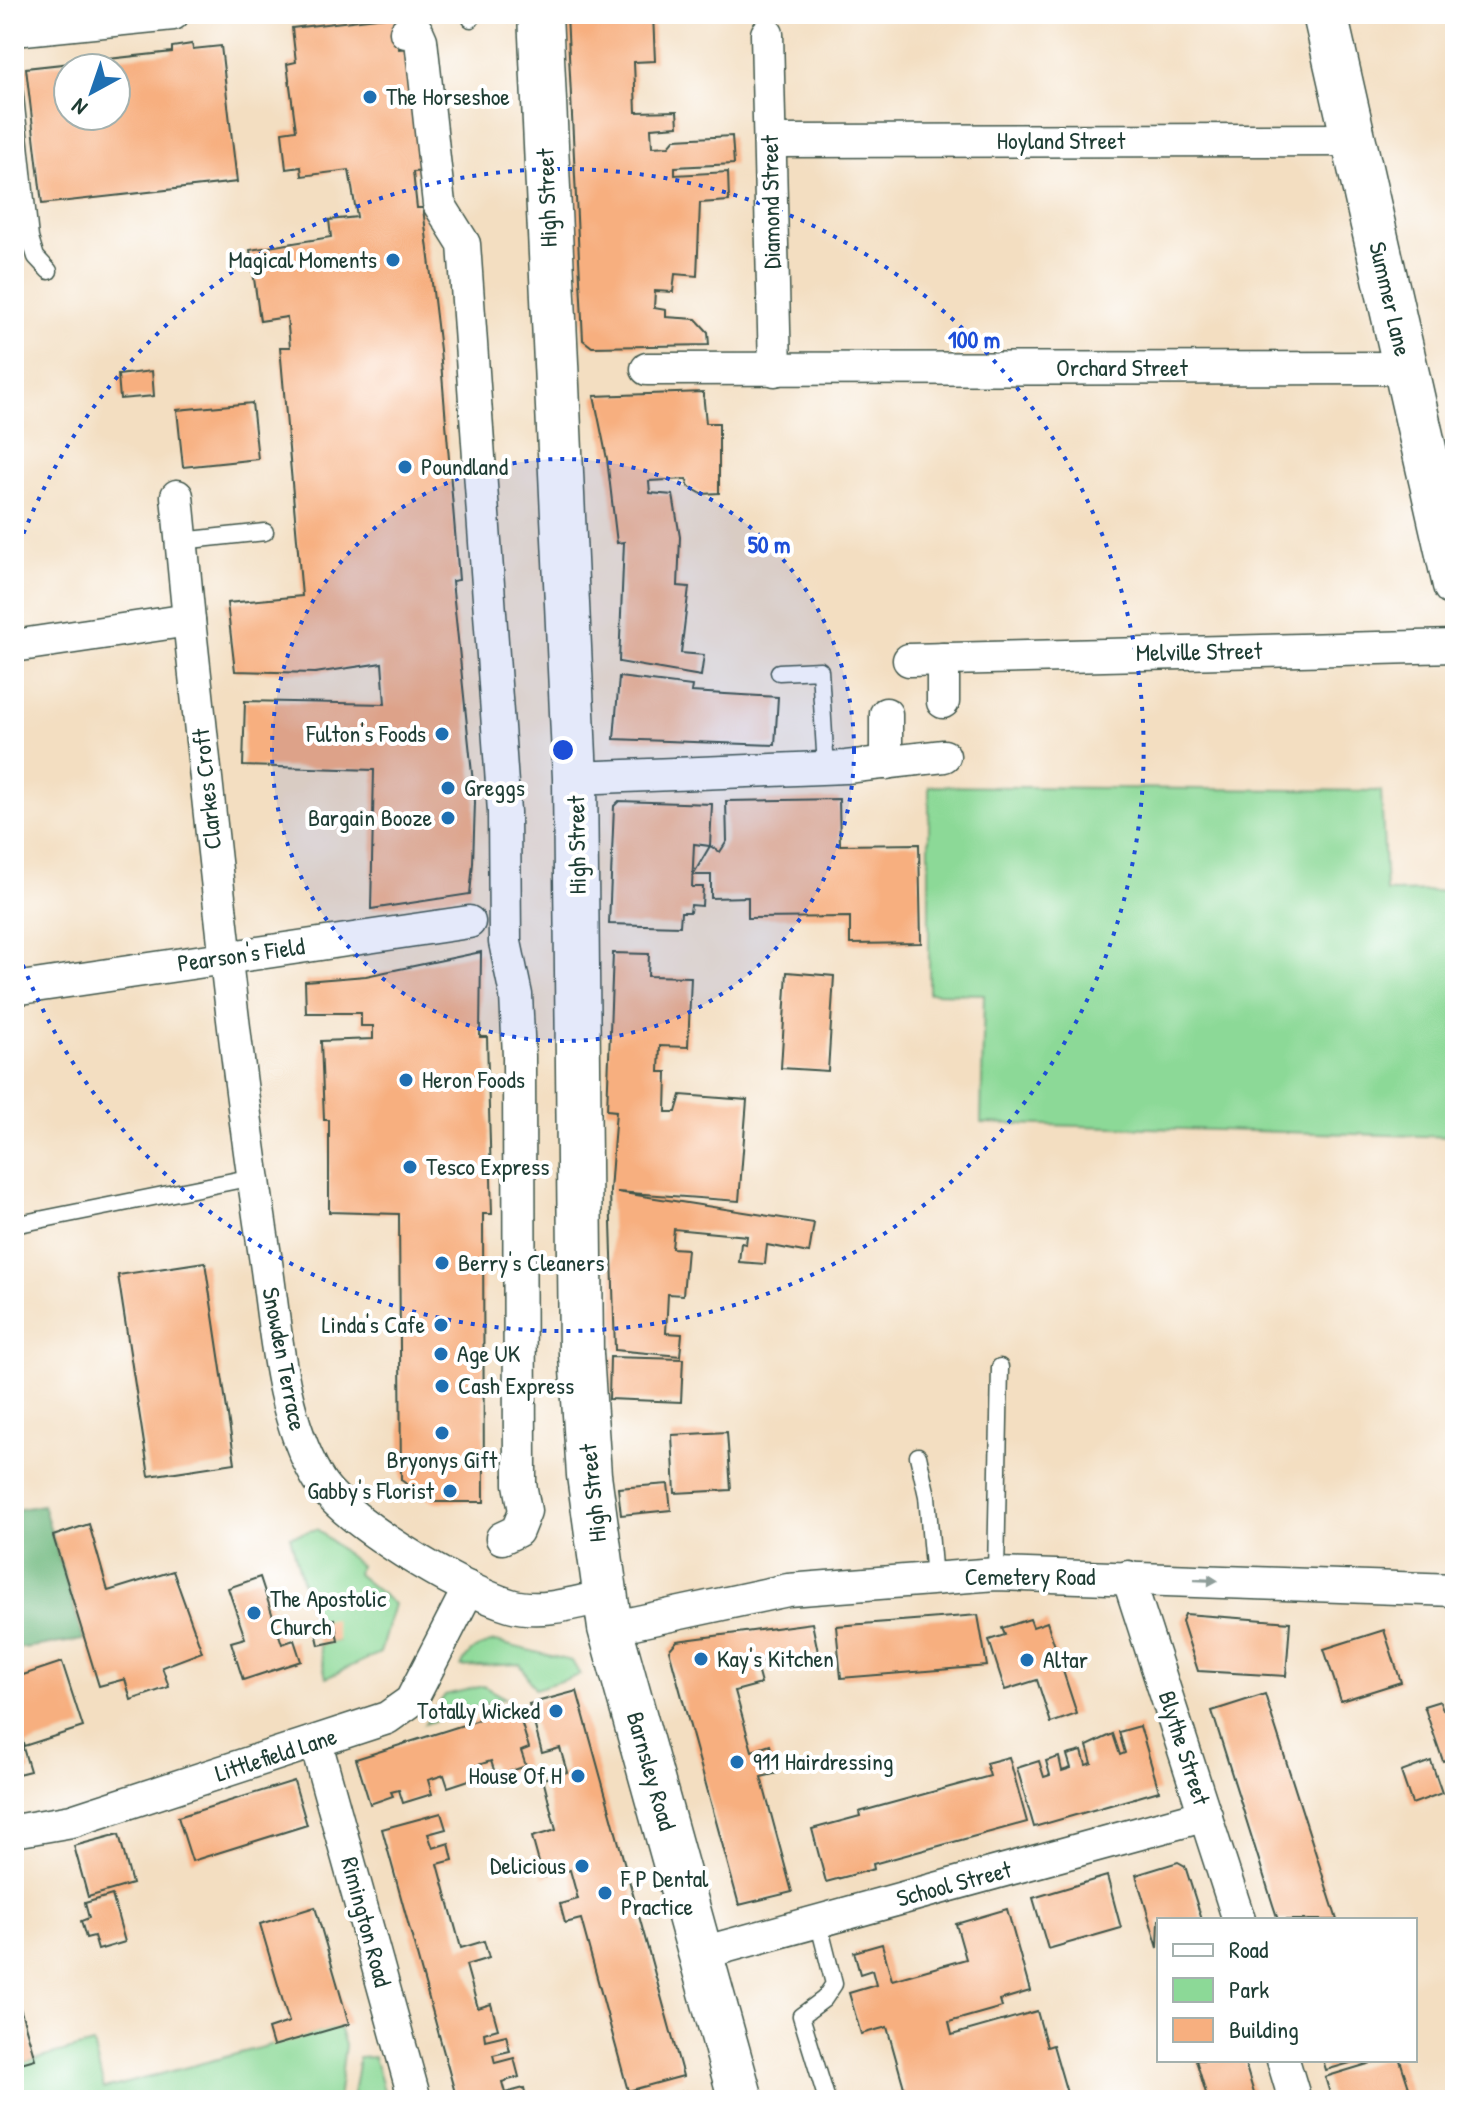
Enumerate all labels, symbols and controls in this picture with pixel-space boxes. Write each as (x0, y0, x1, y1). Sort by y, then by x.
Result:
north arrow (52, 52, 132, 132)
place label: The Horseshoe (386, 80, 510, 112)
marker: The Horseshoe (361, 88, 379, 106)
text: N (65, 92, 93, 123)
street label: Hoyland Street (997, 124, 1126, 156)
street label: Diamond Street (753, 134, 787, 269)
street label: High Street (528, 147, 564, 248)
street label: Summer Lane (1362, 239, 1420, 359)
place label: Magical Moments (228, 243, 377, 275)
marker: Magical Moments (384, 251, 402, 269)
text: 100 m (948, 323, 1000, 355)
street label: Orchard Street (1056, 351, 1188, 383)
place label: Poundland (421, 450, 508, 482)
marker: Poundland (396, 458, 414, 476)
text: 50 m (748, 528, 790, 560)
street label: Melville Street (1135, 634, 1263, 668)
place label: Fulton's Foods (306, 717, 426, 749)
marker: Fulton's Foods (433, 725, 451, 743)
street label: Clarkes Croft (184, 726, 228, 851)
centre of rings (549, 736, 577, 764)
place label: Greggs (464, 771, 525, 803)
marker: Greggs (439, 779, 457, 797)
street label: High Street (559, 795, 593, 895)
place label: Bargain Booze (308, 801, 432, 833)
marker: Bargain Booze (439, 809, 457, 827)
street label: Pearson's Field (175, 929, 306, 979)
place label: Heron Foods (422, 1063, 525, 1095)
marker: Heron Foods (397, 1071, 415, 1089)
place label: Tesco Express (426, 1150, 549, 1182)
marker: Tesco Express (401, 1158, 419, 1176)
place label: Berry's Cleaners (458, 1246, 604, 1278)
marker: Berry's Cleaners (433, 1254, 451, 1272)
street label: Snowden Terrace (255, 1284, 315, 1434)
place label: Linda's Cafe (322, 1308, 425, 1340)
marker: Linda's Cafe (432, 1316, 450, 1334)
place label: Age UK (457, 1337, 521, 1369)
marker: Age UK (432, 1345, 450, 1363)
place label: Cash Express (458, 1369, 574, 1401)
marker: Cash Express (433, 1377, 451, 1395)
marker: Bryonys Gift (433, 1424, 451, 1442)
street label: High Street (571, 1442, 613, 1544)
place label: Bryonys Gift (387, 1443, 498, 1475)
place label: Gabby's Florist (307, 1474, 435, 1506)
marker: Gabby's Florist (441, 1482, 459, 1500)
street label: Cemetery Road (965, 1560, 1095, 1592)
one-way arrow (1194, 1574, 1219, 1587)
place label: The Apostolic Church (270, 1582, 387, 1642)
marker: The Apostolic Church (245, 1604, 263, 1622)
place label: Kay's Kitchen (717, 1642, 834, 1674)
place label: Altar (1043, 1643, 1088, 1675)
marker: Kay's Kitchen (692, 1650, 710, 1668)
marker: Altar (1018, 1651, 1036, 1669)
street label: Blythe Street (1152, 1687, 1219, 1809)
place label: Totally Wicked (417, 1694, 540, 1726)
marker: Totally Wicked (547, 1702, 565, 1720)
street label: Barnsley Road (620, 1708, 684, 1834)
street label: Littlefield Lane (211, 1719, 341, 1789)
place label: 911 Hairdressing (753, 1745, 894, 1777)
marker: 911 Hairdressing (728, 1753, 746, 1771)
place label: House Of H (468, 1759, 562, 1791)
marker: House Of H (569, 1767, 587, 1785)
place label: Delicious (490, 1849, 566, 1881)
street label: School Street (893, 1852, 1015, 1914)
street label: Rimington Road (334, 1853, 400, 1990)
marker: Delicious (573, 1857, 591, 1875)
place label: F P Dental Practice (620, 1862, 709, 1922)
marker: F P Dental Practice (596, 1884, 614, 1902)
legend (1157, 1918, 1417, 2062)
text: Road (1229, 1933, 1268, 1965)
text: Park (1229, 1973, 1269, 2005)
text: Building (1229, 2013, 1299, 2045)

